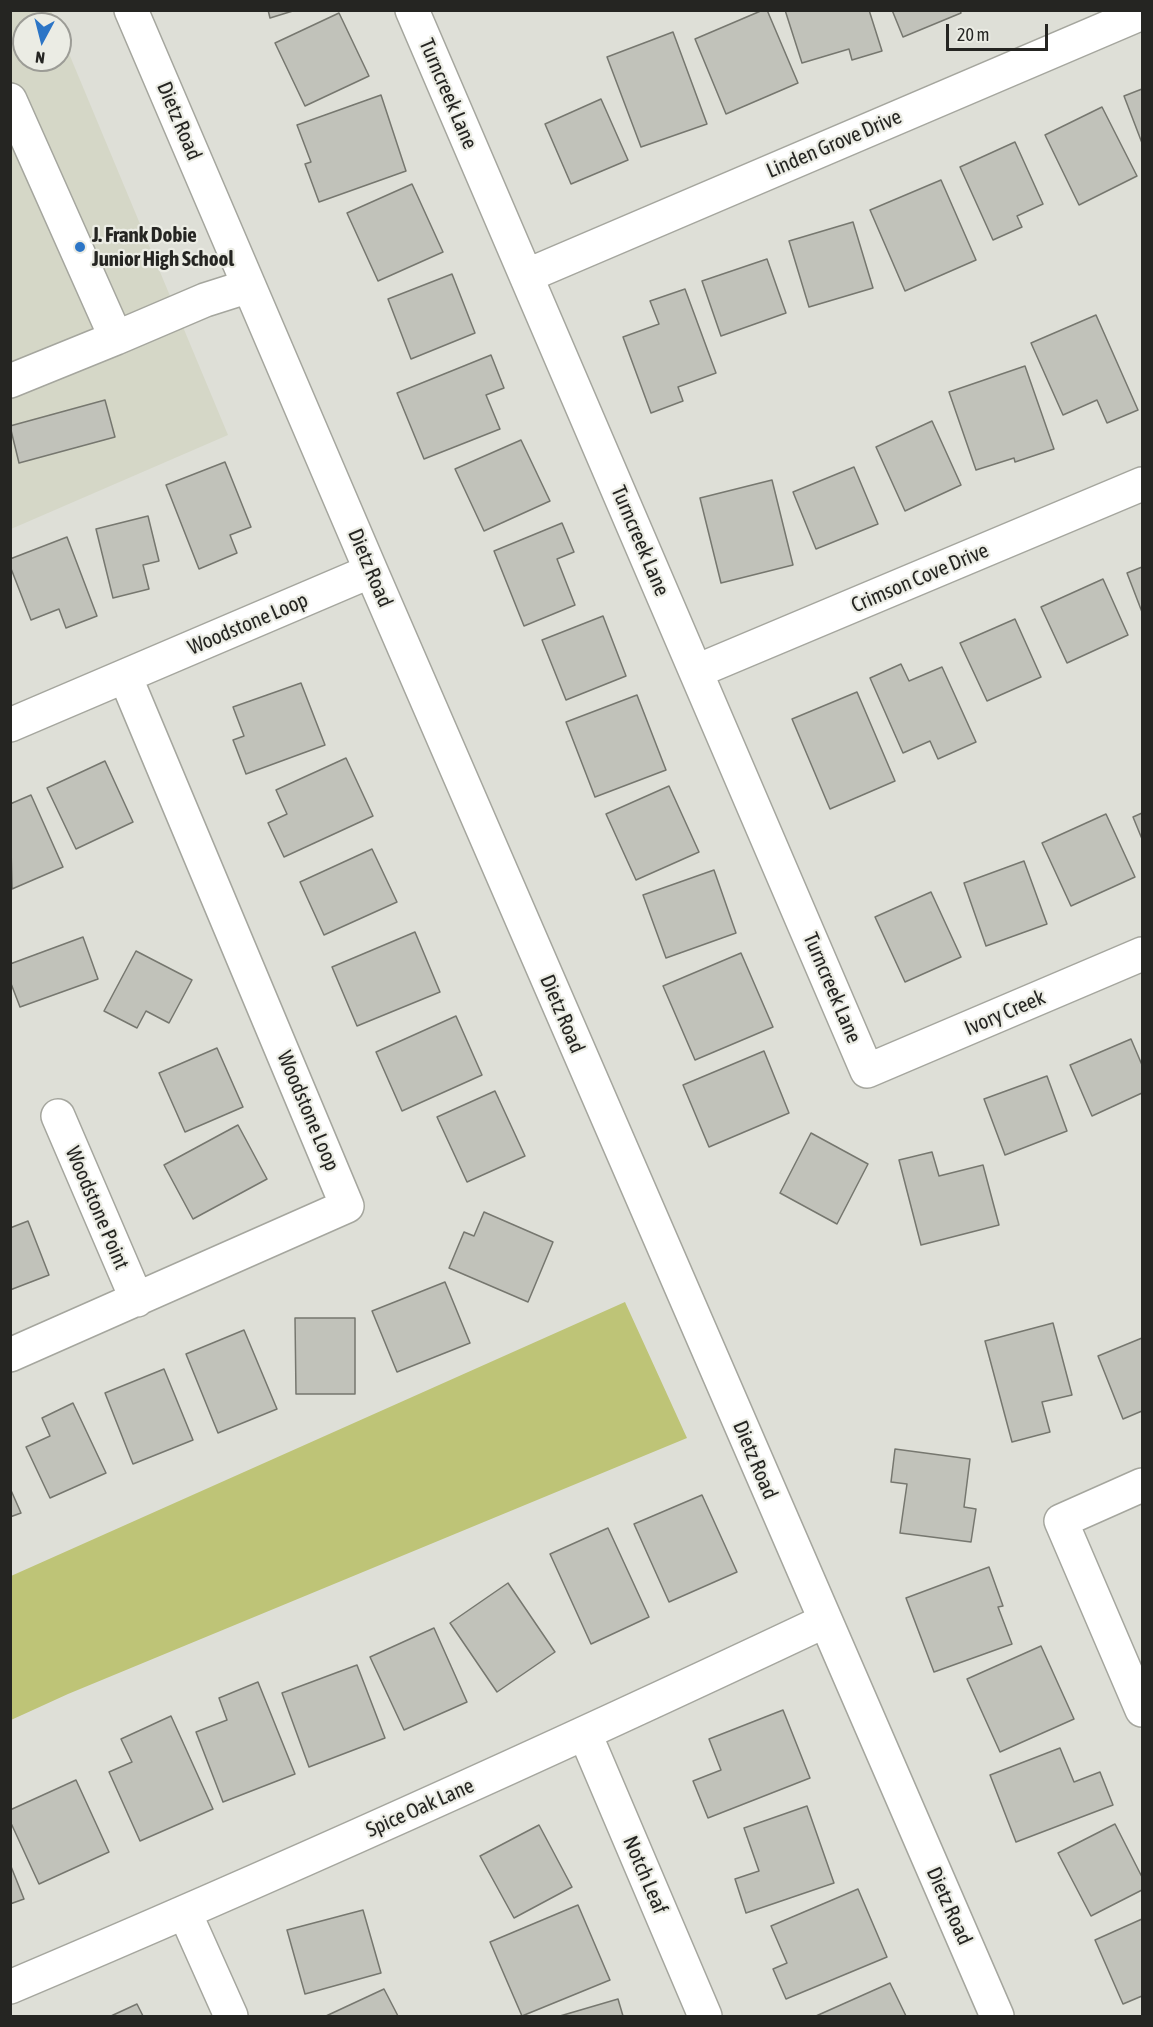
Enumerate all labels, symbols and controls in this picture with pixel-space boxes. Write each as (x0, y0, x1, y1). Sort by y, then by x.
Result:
north arrow (12, 12, 72, 72)
scale bar (949, 12, 1051, 50)
text: 20 m (957, 24, 989, 45)
street label: Turncreek Lane (413, 35, 483, 153)
text: N (34, 48, 46, 67)
street label: Dietz Road (151, 78, 207, 164)
street label: Linden Grove Drive (763, 104, 905, 184)
place label: J. Frank Dobie Junior High School (92, 222, 234, 272)
marker: J. Frank Dobie Junior High School (73, 240, 87, 254)
street label: Turncreek Lane (605, 482, 675, 600)
street label: Dietz Road (342, 525, 398, 611)
street label: Crimson Cove Drive (848, 538, 992, 618)
street label: Woodstone Loop (184, 587, 312, 661)
street label: Turncreek Lane (797, 929, 867, 1047)
street label: Dietz Road (534, 971, 590, 1057)
street label: Ivory Creek (961, 985, 1049, 1041)
street label: Woodstone Loop (271, 1047, 345, 1175)
street label: Woodstone Point (60, 1143, 134, 1273)
street label: Dietz Road (727, 1417, 783, 1503)
street label: Spice Oak Lane (362, 1773, 478, 1843)
street label: Notch Leaf (617, 1832, 673, 1918)
street label: Dietz Road (921, 1863, 977, 1949)

